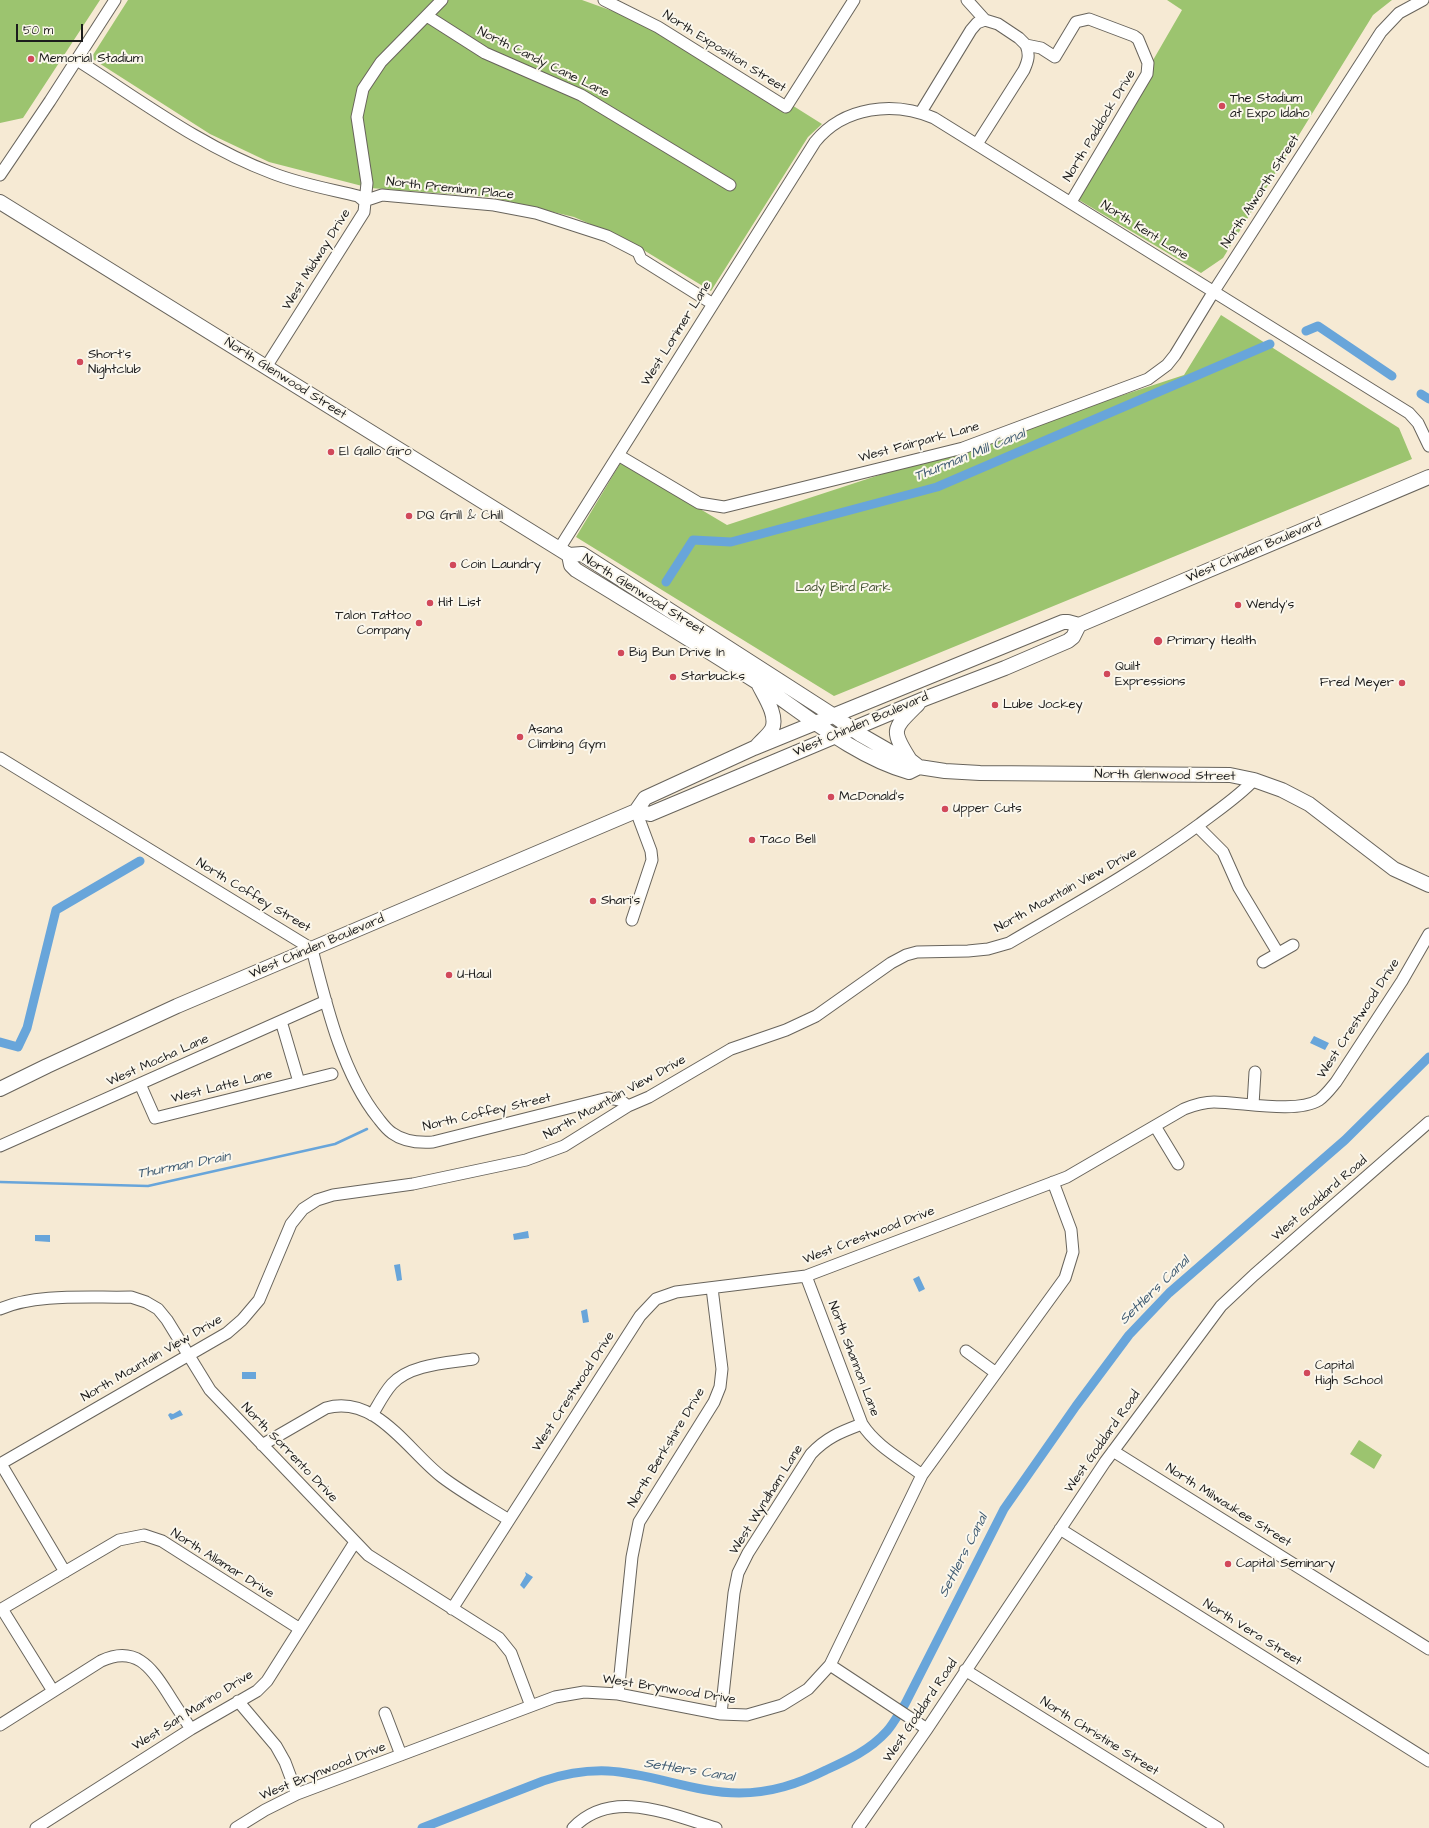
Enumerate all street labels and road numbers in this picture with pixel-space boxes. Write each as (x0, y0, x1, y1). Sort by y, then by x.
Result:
street label: North Exposition Street (659, 8, 789, 96)
street label: North Candy Cane Lane (475, 24, 611, 102)
street label: North Paddock Drive (1060, 67, 1140, 185)
street label: North Alworth Street (1219, 132, 1303, 252)
street label: North Premium Place (385, 175, 515, 203)
street label: North Kent Lane (1097, 198, 1191, 264)
street label: West Midway Drive (280, 206, 354, 314)
street label: West Lorimer Lane (638, 279, 716, 389)
street label: North Glenwood Street (221, 335, 349, 423)
street label: West Fairpark Lane (857, 419, 981, 467)
street label: West Chinden Boulevard (1184, 515, 1324, 587)
street label: North Glenwood Street (579, 551, 707, 639)
street label: West Chinden Boulevard (791, 689, 931, 761)
street label: North Glenwood Street (1094, 767, 1236, 785)
street label: North Mountain View Drive (992, 845, 1140, 937)
street label: North Coffey Street (193, 856, 313, 936)
street label: West Chinden Boulevard (247, 911, 387, 983)
street label: West Crestwood Drive (1314, 956, 1404, 1082)
street label: West Mocha Lane (105, 1032, 211, 1090)
street label: North Mountain View Drive (541, 1052, 689, 1144)
street label: West Latte Lane (170, 1067, 274, 1107)
street label: North Coffey Street (421, 1091, 553, 1135)
street label: West Goddard Road (1269, 1153, 1371, 1245)
street label: West Crestwood Drive (801, 1204, 937, 1268)
street label: North Shannon Lane (824, 1299, 882, 1419)
street label: North Mountain View Drive (79, 1312, 225, 1406)
street label: West Crestwood Drive (529, 1329, 619, 1455)
street label: North Berkshire Drive (625, 1385, 709, 1511)
street label: West Goddard Road (1062, 1388, 1144, 1496)
street label: North Sorrento Drive (237, 1400, 341, 1506)
street label: West Wyndham Lane (727, 1442, 807, 1558)
street label: North Milwaukee Street (1162, 1461, 1294, 1551)
street label: North Allamar Drive (167, 1526, 277, 1602)
street label: North Vera Street (1200, 1596, 1304, 1670)
street label: West Goddard Road (881, 1656, 961, 1766)
street label: West San Marino Drive (130, 1667, 256, 1755)
street label: West Brynwood Drive (601, 1672, 737, 1708)
street label: North Christine Street (1037, 1694, 1161, 1780)
street label: West Brynwood Drive (258, 1740, 388, 1804)

